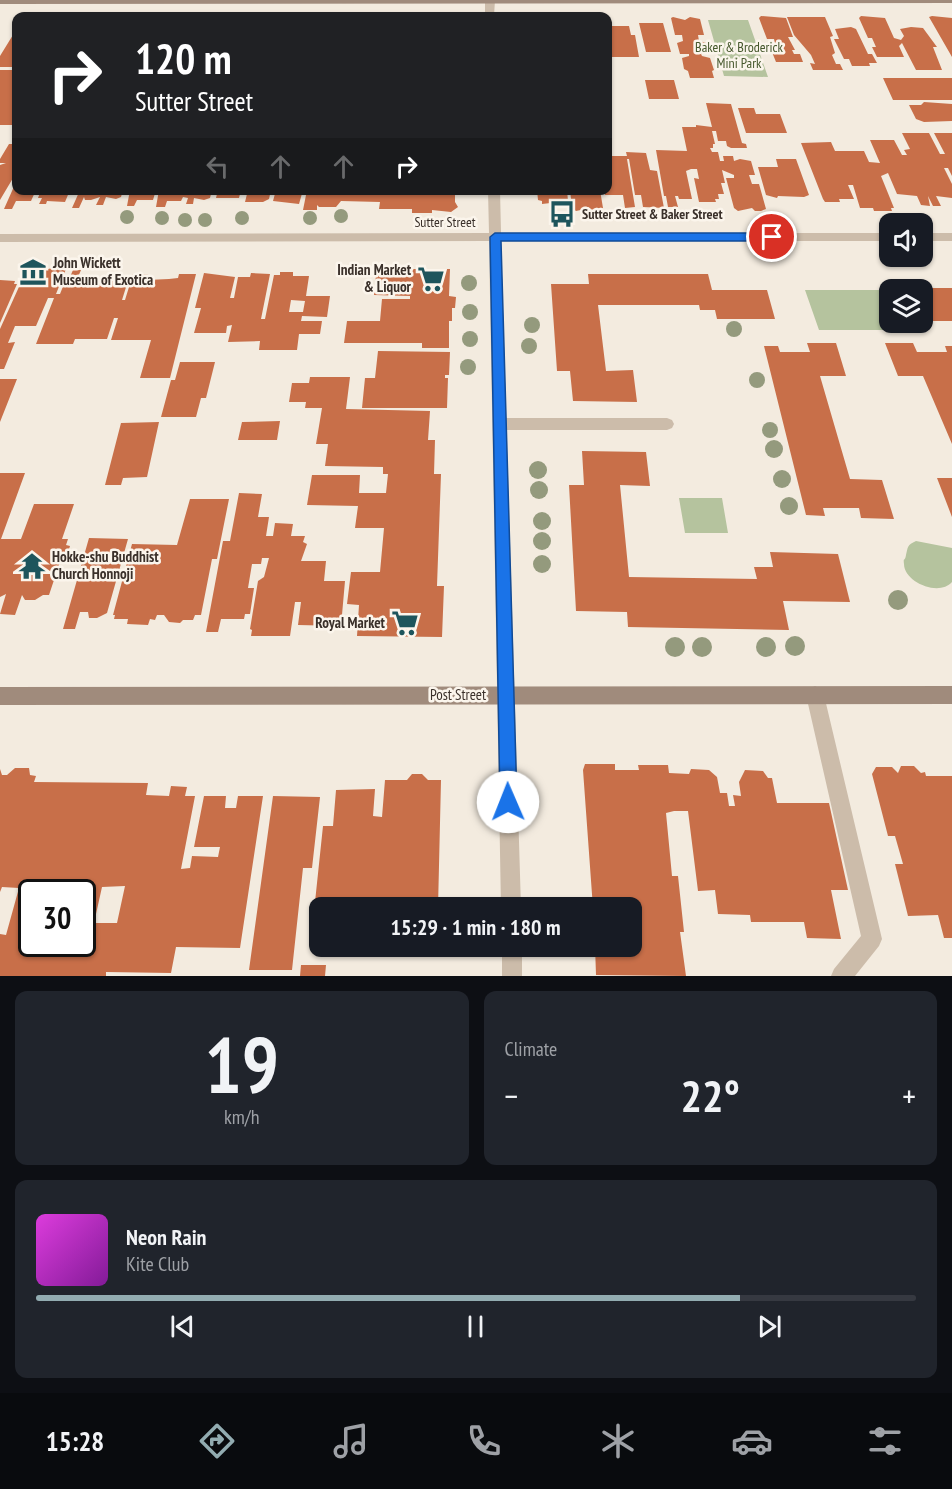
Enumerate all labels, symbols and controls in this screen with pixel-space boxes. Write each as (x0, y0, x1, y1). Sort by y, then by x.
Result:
text: 120 m (135, 31, 232, 86)
icon: right (36, 36, 114, 114)
park label: Baker & Broderick Mini Park (695, 38, 783, 72)
text: Sutter Street (135, 84, 253, 118)
icon: left (201, 150, 234, 183)
icon: ahead (264, 150, 297, 183)
icon: ahead (327, 150, 360, 183)
icon: right (390, 150, 423, 183)
bus stop icon: Sutter Street & Baker Street (547, 199, 577, 229)
place label: Sutter Street & Baker Street (582, 205, 723, 223)
pin (746, 211, 797, 262)
street label: Sutter Street (414, 213, 476, 231)
map controls (879, 213, 933, 333)
button: sound (879, 213, 933, 267)
icon: arrive (755, 220, 788, 253)
place label: John Wickett Museum of Exotica (52, 253, 153, 289)
museum icon: John Wickett Museum of Exotica (18, 257, 48, 287)
place label: Indian Market & Liquor (337, 260, 412, 296)
supermarket icon: Indian Market & Liquor (416, 264, 446, 294)
button: layers (879, 279, 933, 333)
place label: Hokke-shu Buddhist Church Honnoji (52, 547, 159, 583)
temple icon: Hokke-shu Buddhist Church Honnoji (17, 551, 47, 581)
supermarket icon: Royal Market (390, 608, 420, 638)
place label: Royal Market (315, 613, 386, 632)
street label: Post Street (430, 685, 486, 704)
position arrow (476, 770, 540, 834)
speed limit sign: 30 (18, 879, 96, 957)
text: 15:29 · 1 min · 180 m (390, 913, 561, 941)
text: 19 (204, 1014, 279, 1115)
text: Climate (505, 1036, 557, 1062)
text: 22° (681, 1066, 740, 1124)
text: − (505, 1074, 518, 1117)
text: + (902, 1074, 916, 1117)
text: km/h (224, 1104, 259, 1130)
text: Neon Rain (126, 1223, 206, 1251)
text: Kite Club (126, 1251, 189, 1277)
icon: previous (166, 1310, 199, 1343)
icon: pause (459, 1310, 492, 1343)
icon: next (753, 1310, 786, 1343)
icon: directions (196, 1420, 238, 1462)
icon: music (330, 1420, 372, 1462)
icon: phone (463, 1420, 505, 1462)
icon: climate (597, 1420, 639, 1462)
icon: car (731, 1420, 773, 1462)
icon: filters (864, 1420, 906, 1462)
text: 15:28 (46, 1424, 104, 1458)

